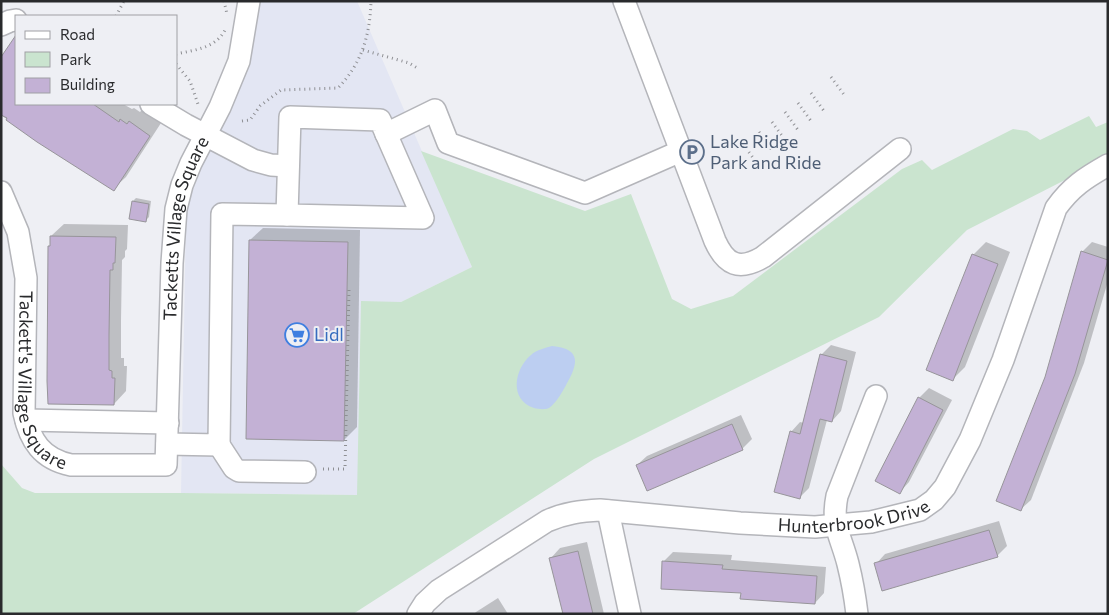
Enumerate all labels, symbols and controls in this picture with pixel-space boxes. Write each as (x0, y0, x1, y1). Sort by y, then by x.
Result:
legend (15, 15, 178, 105)
text: Road (60, 25, 95, 43)
text: Park (60, 50, 91, 68)
text: Building (60, 75, 115, 93)
place label: Lake Ridge Park and Ride (710, 130, 821, 173)
street label: Tacketts Village Square (158, 132, 213, 321)
parking icon: Lake Ridge Park and Ride (679, 139, 705, 165)
street label: Tackett's Village Square (14, 291, 70, 473)
supermarket icon: Lidl (284, 322, 310, 348)
place label: Lidl (314, 323, 344, 345)
street label: Hunterbrook Drive (777, 495, 934, 537)

